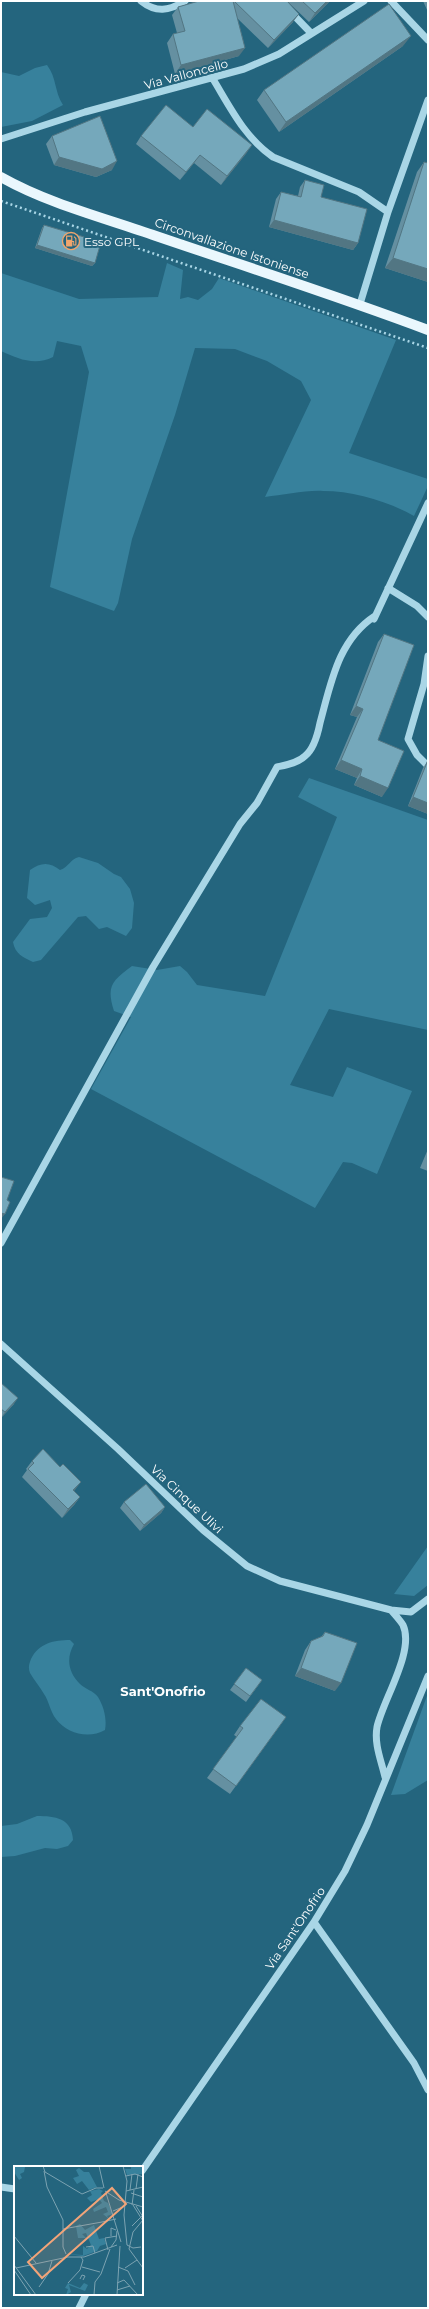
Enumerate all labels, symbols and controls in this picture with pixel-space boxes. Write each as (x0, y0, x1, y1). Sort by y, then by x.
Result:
street label: Via Valloncello (142, 56, 230, 92)
street label: Circonvallazione Istoniense (153, 214, 311, 282)
fuel station icon: Esso GPL (61, 231, 81, 251)
place label: Esso GPL (84, 234, 139, 249)
street label: Via Cinque Ulivi (148, 1462, 226, 1536)
district label: Sant'Onofrio (120, 1683, 206, 1699)
street label: Via Sant'Onofrio (262, 1884, 328, 1972)
inset map (14, 2166, 143, 2295)

